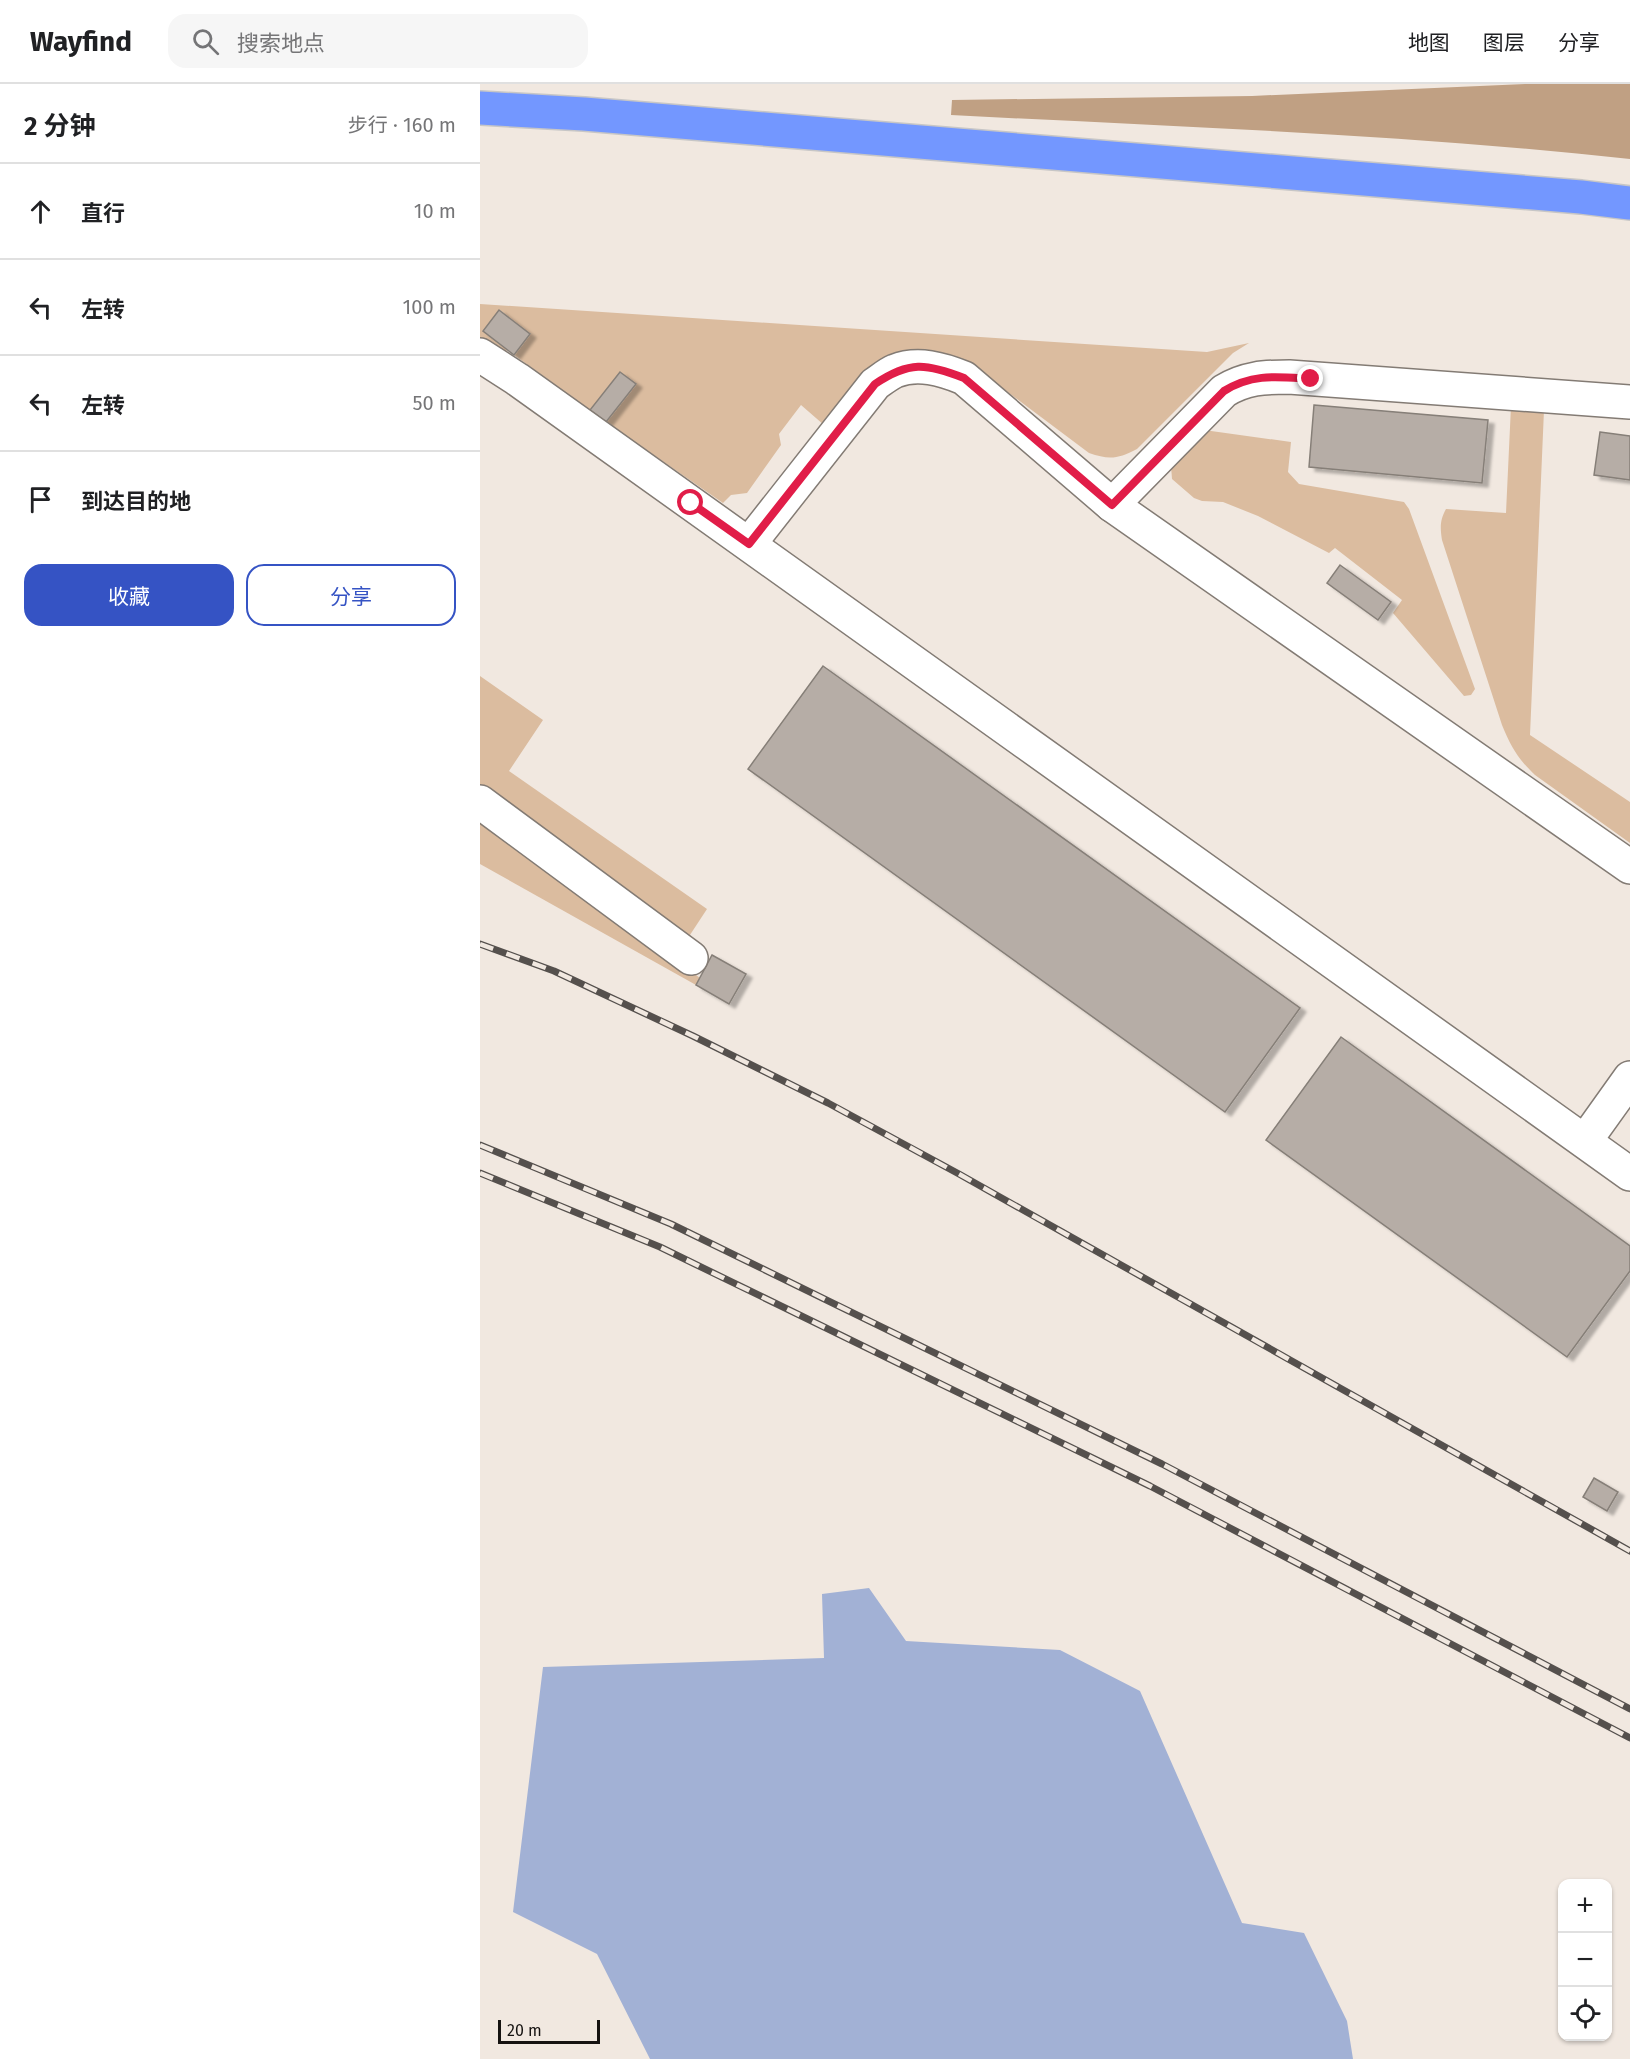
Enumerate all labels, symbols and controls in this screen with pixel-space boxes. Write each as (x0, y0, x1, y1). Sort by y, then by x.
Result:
search box (168, 14, 588, 68)
text: Wayfind (30, 25, 132, 58)
icon: search (189, 25, 222, 58)
text: 搜索地点 (237, 30, 325, 57)
text: 地图 (1408, 30, 1450, 56)
text: 图层 (1483, 30, 1525, 56)
text: 分享 (1558, 30, 1600, 56)
text: 2 分钟 (24, 111, 96, 142)
text: 步行 · 160 m (348, 113, 456, 137)
icon: ahead (24, 195, 57, 228)
text: 10 m (414, 199, 456, 223)
text: 直行 (81, 200, 125, 227)
icon: left (24, 291, 57, 324)
text: 100 m (403, 295, 456, 319)
text: 左转 (81, 296, 125, 323)
route end (1297, 365, 1323, 391)
icon: left (24, 387, 57, 420)
text: 50 m (412, 391, 456, 415)
text: 左转 (81, 392, 125, 419)
icon: arrive (24, 483, 57, 516)
text: 到达目的地 (81, 488, 191, 515)
route start (677, 489, 703, 515)
button: 收藏 (24, 564, 234, 626)
button: 分享 (246, 564, 456, 626)
map controls (1558, 1879, 1612, 2041)
button: + (1558, 1879, 1612, 1933)
button: − (1558, 1933, 1612, 1987)
button: locate (1558, 1987, 1612, 2041)
scale bar (498, 2017, 600, 2044)
text: 20 m (507, 2021, 542, 2040)

